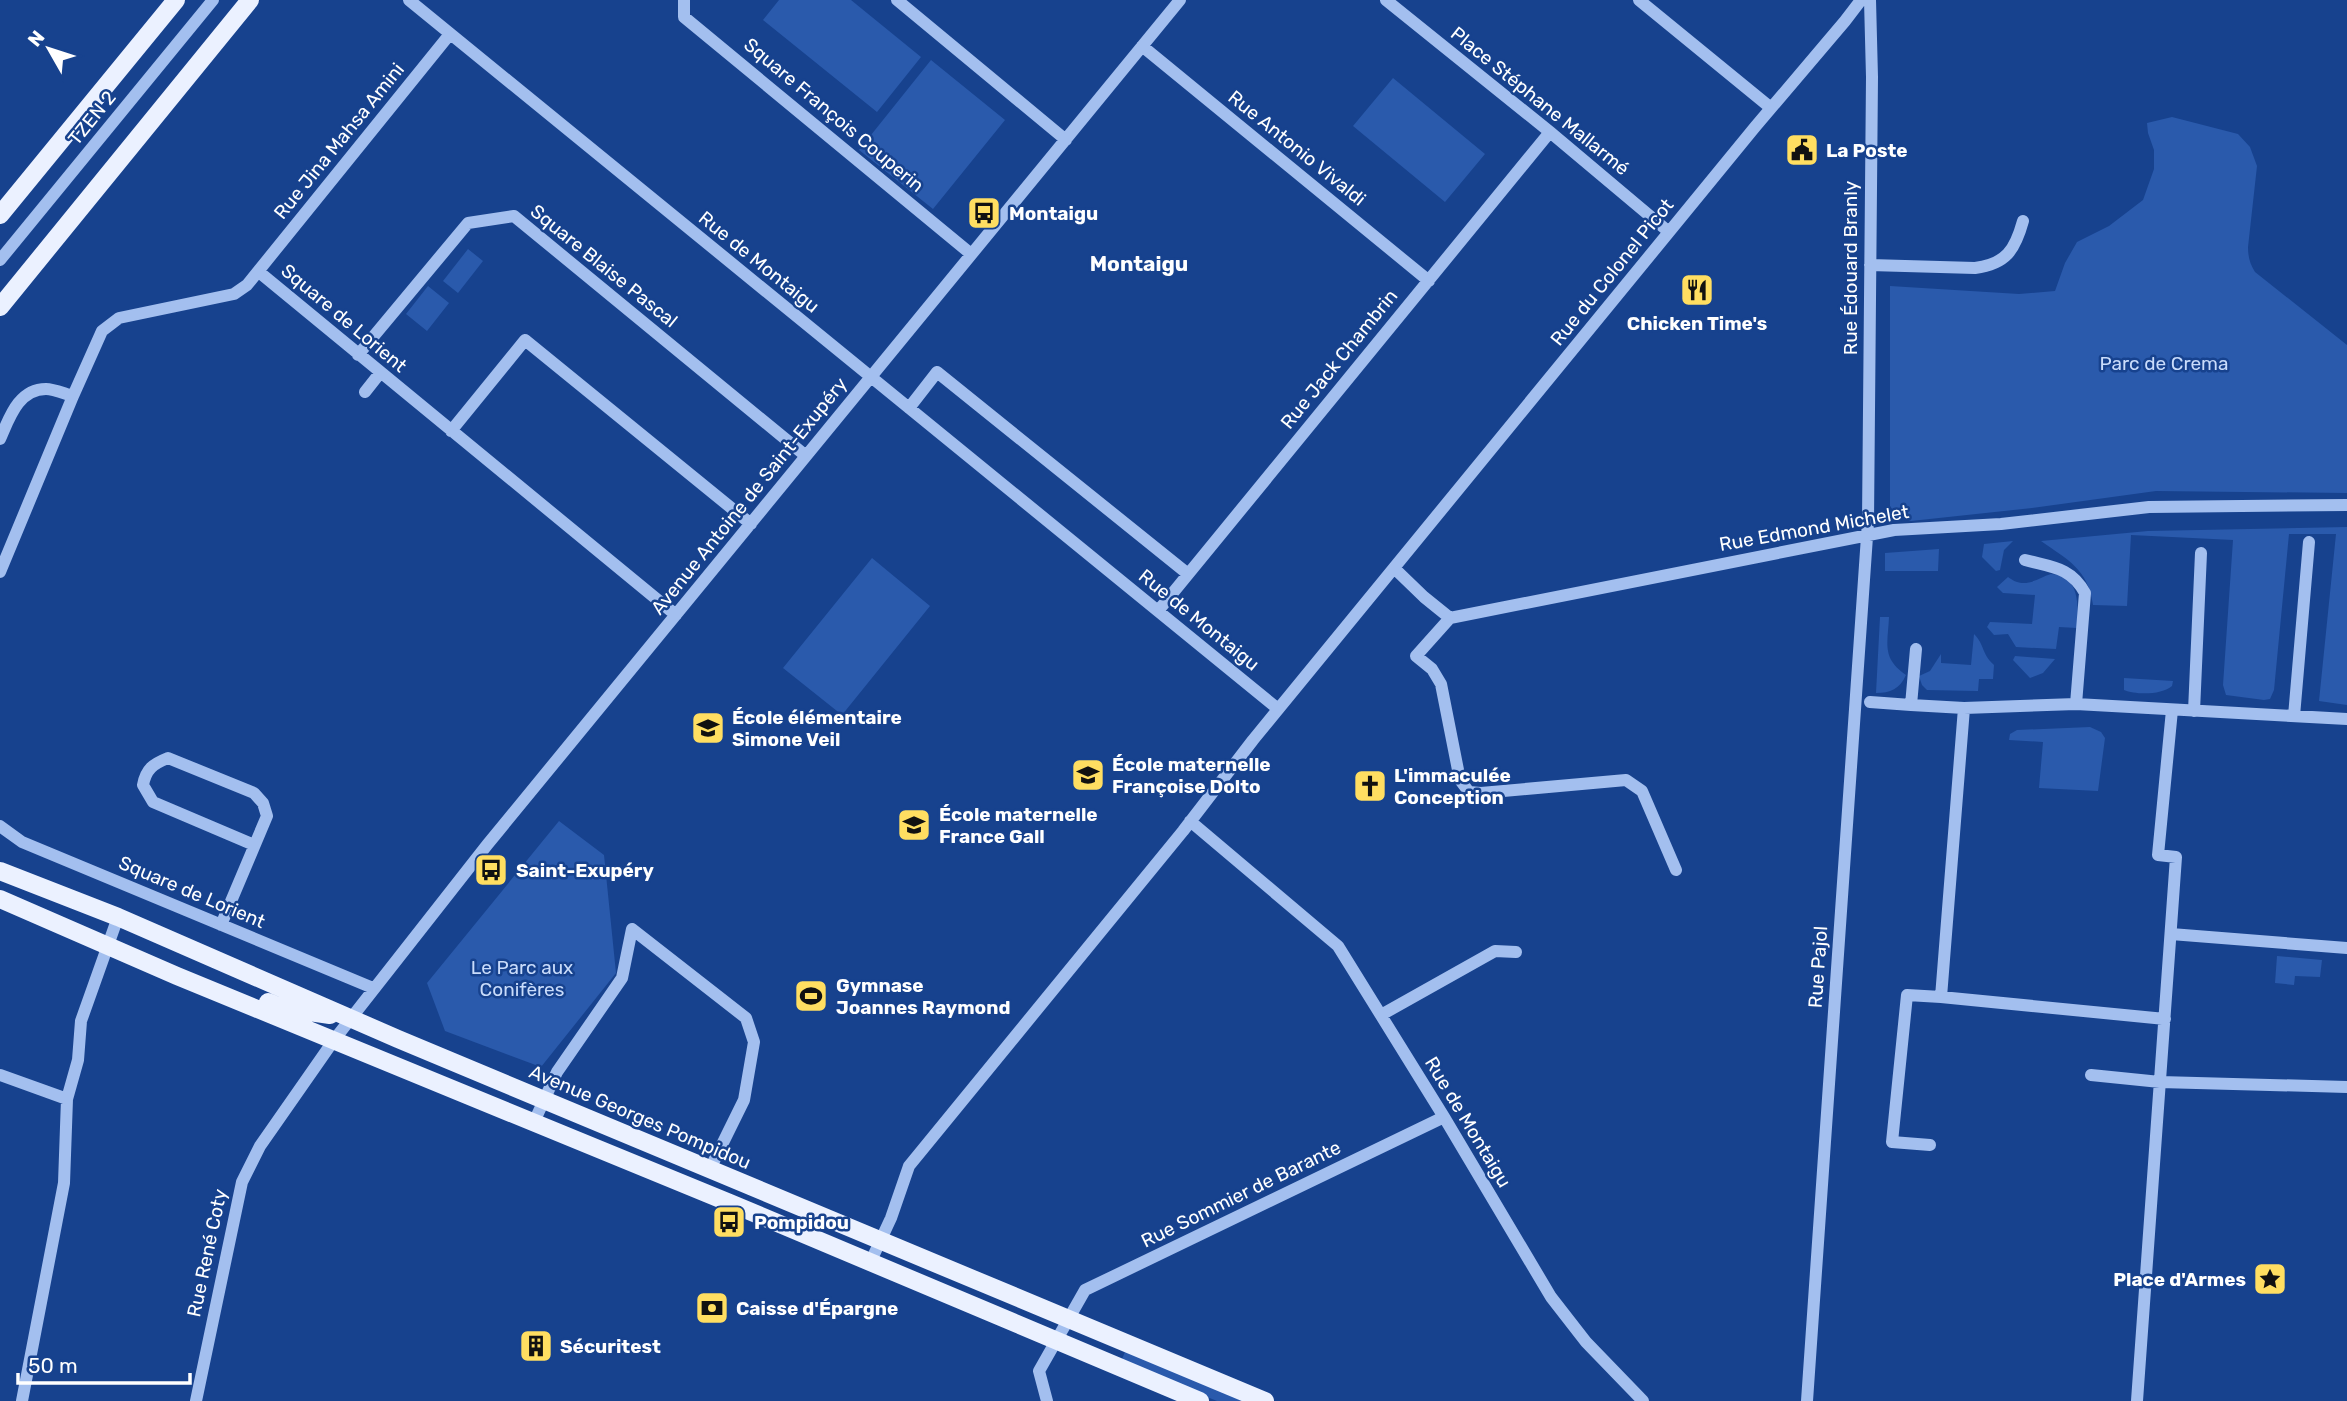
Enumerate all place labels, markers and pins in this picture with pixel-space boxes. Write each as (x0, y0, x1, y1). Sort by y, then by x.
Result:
public building icon: La Poste (1783, 131, 1821, 169)
place label: La Poste (1826, 139, 1908, 162)
bus stop icon: Montaigu (965, 194, 1003, 232)
place label: Montaigu (1009, 202, 1098, 225)
restaurant icon: Chicken Time's (1678, 271, 1716, 309)
place label: Chicken Time's (1627, 312, 1767, 335)
place label: École élémentaire Simone Veil (732, 706, 902, 751)
school or university icon: École élémentaire Simone Veil (689, 709, 727, 747)
place label: École maternelle Françoise Dolto (1112, 753, 1271, 798)
school or university icon: École maternelle Françoise Dolto (1069, 756, 1107, 794)
place label: L'immaculée Conception (1394, 764, 1511, 809)
church icon: L'immaculée Conception (1351, 767, 1389, 805)
place label: École maternelle France Gall (939, 803, 1098, 848)
school or university icon: École maternelle France Gall (895, 806, 933, 844)
bus stop icon: Saint-Exupéry (472, 851, 510, 889)
place label: Saint-Exupéry (516, 859, 654, 882)
place label: Gymnase Joannes Raymond (836, 974, 1010, 1019)
sports icon: Gymnase Joannes Raymond (792, 977, 830, 1015)
bus stop icon: Pompidou (710, 1203, 748, 1241)
place label: Pompidou (754, 1211, 849, 1234)
place icon: Place d'Armes (2251, 1260, 2289, 1298)
place label: Place d'Armes (2113, 1268, 2246, 1291)
bank icon: Caisse d'Épargne (693, 1289, 731, 1327)
place label: Caisse d'Épargne (736, 1297, 898, 1320)
building icon: Sécuritest (517, 1327, 555, 1365)
place label: Sécuritest (560, 1335, 661, 1358)

